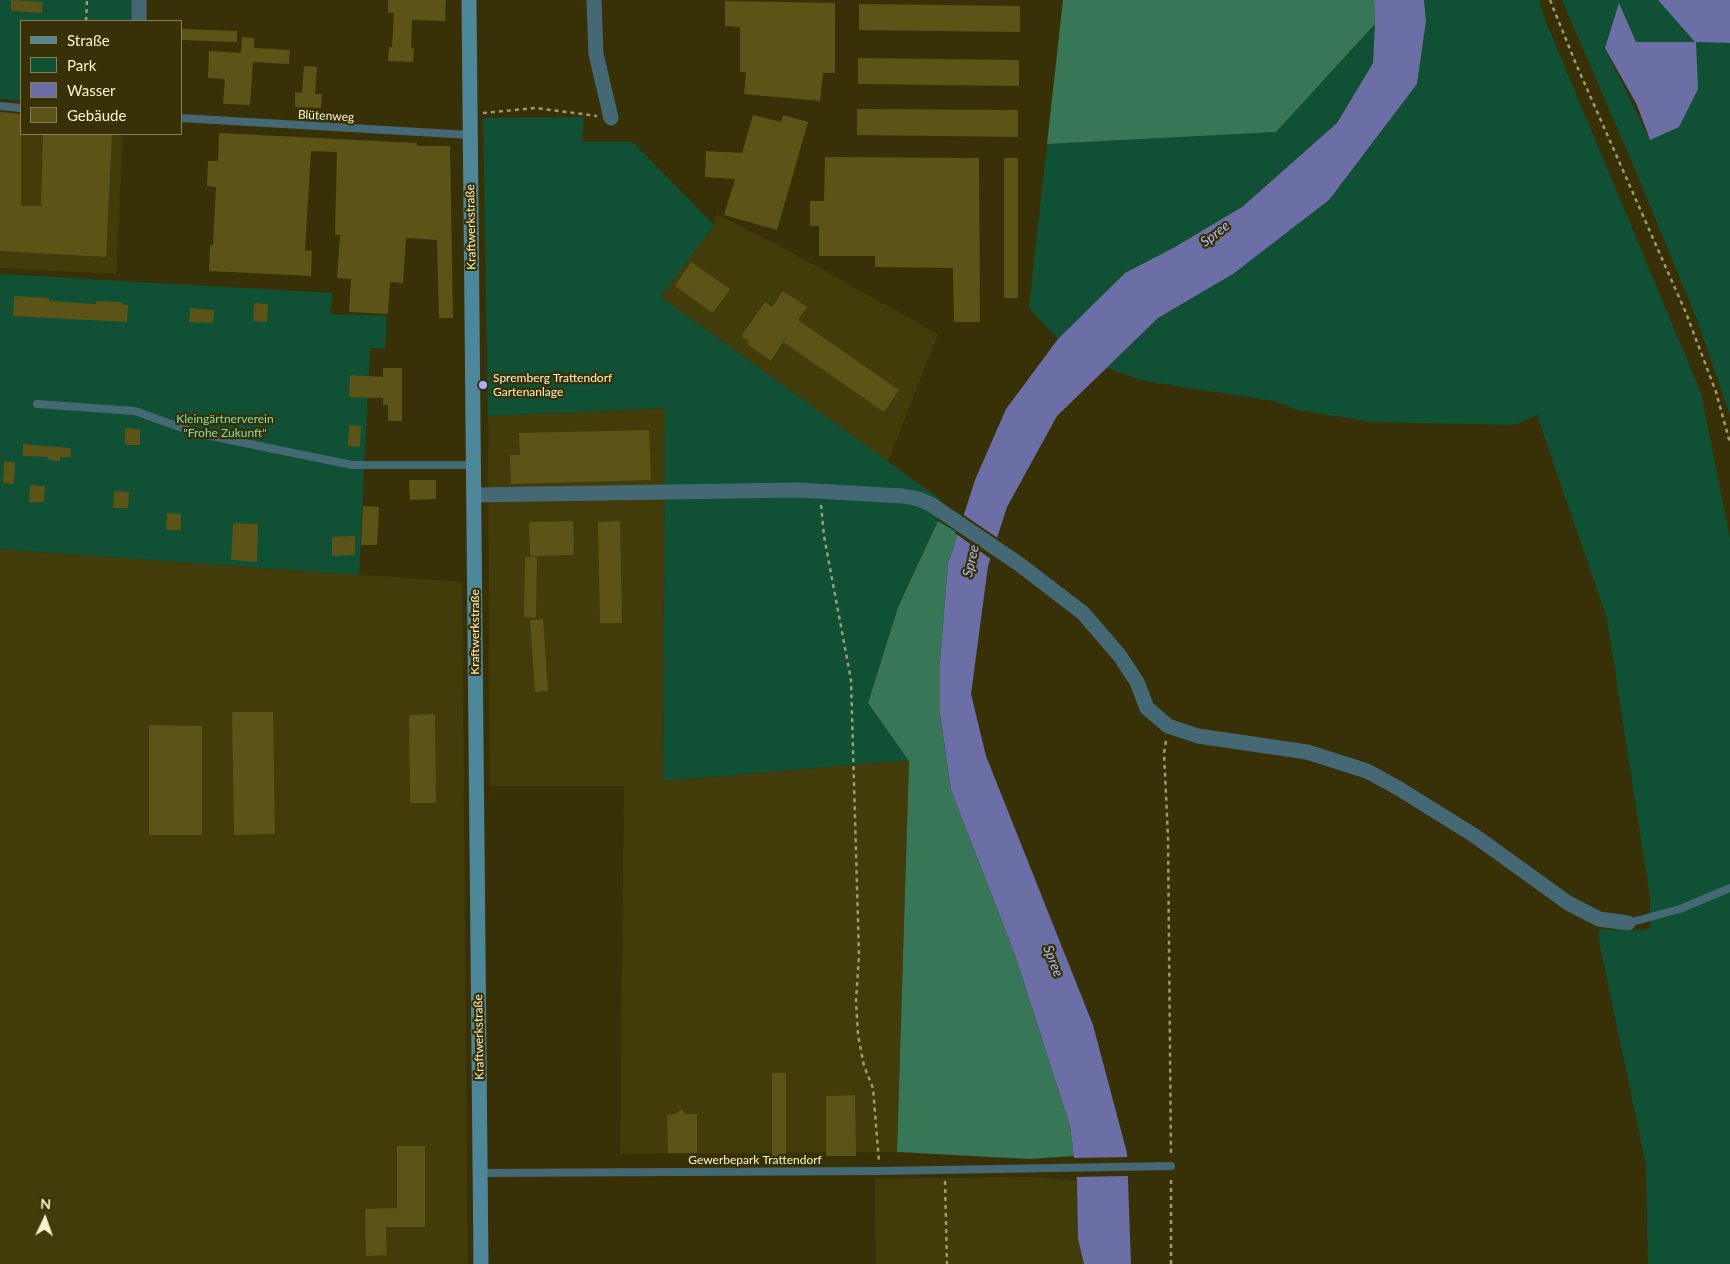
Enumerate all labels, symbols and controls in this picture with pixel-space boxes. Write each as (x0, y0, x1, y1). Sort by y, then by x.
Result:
legend (20, 20, 182, 135)
text: Straße (67, 31, 110, 49)
text: Park (67, 56, 96, 74)
text: Wasser (67, 81, 116, 99)
text: Gebäude (67, 106, 126, 124)
street label: Blütenweg (297, 107, 355, 125)
street label: Kraftwerkstraße (463, 184, 479, 270)
water label: Spree (1197, 217, 1233, 251)
place label: Spremberg Trattendorf Gartenanlage (493, 371, 612, 399)
marker: Spremberg Trattendorf Gartenanlage (477, 379, 489, 391)
park label: Kleingärtnerverein "Frohe Zukunft" (176, 412, 274, 440)
water label: Spree (959, 543, 983, 579)
street label: Kraftwerkstraße (468, 589, 482, 675)
water label: Spree (1039, 943, 1067, 979)
street label: Kraftwerkstraße (471, 994, 487, 1080)
street label: Gewerbepark Trattendorf (688, 1153, 822, 1167)
north arrow (20, 1194, 70, 1244)
text: N (40, 1195, 52, 1212)

